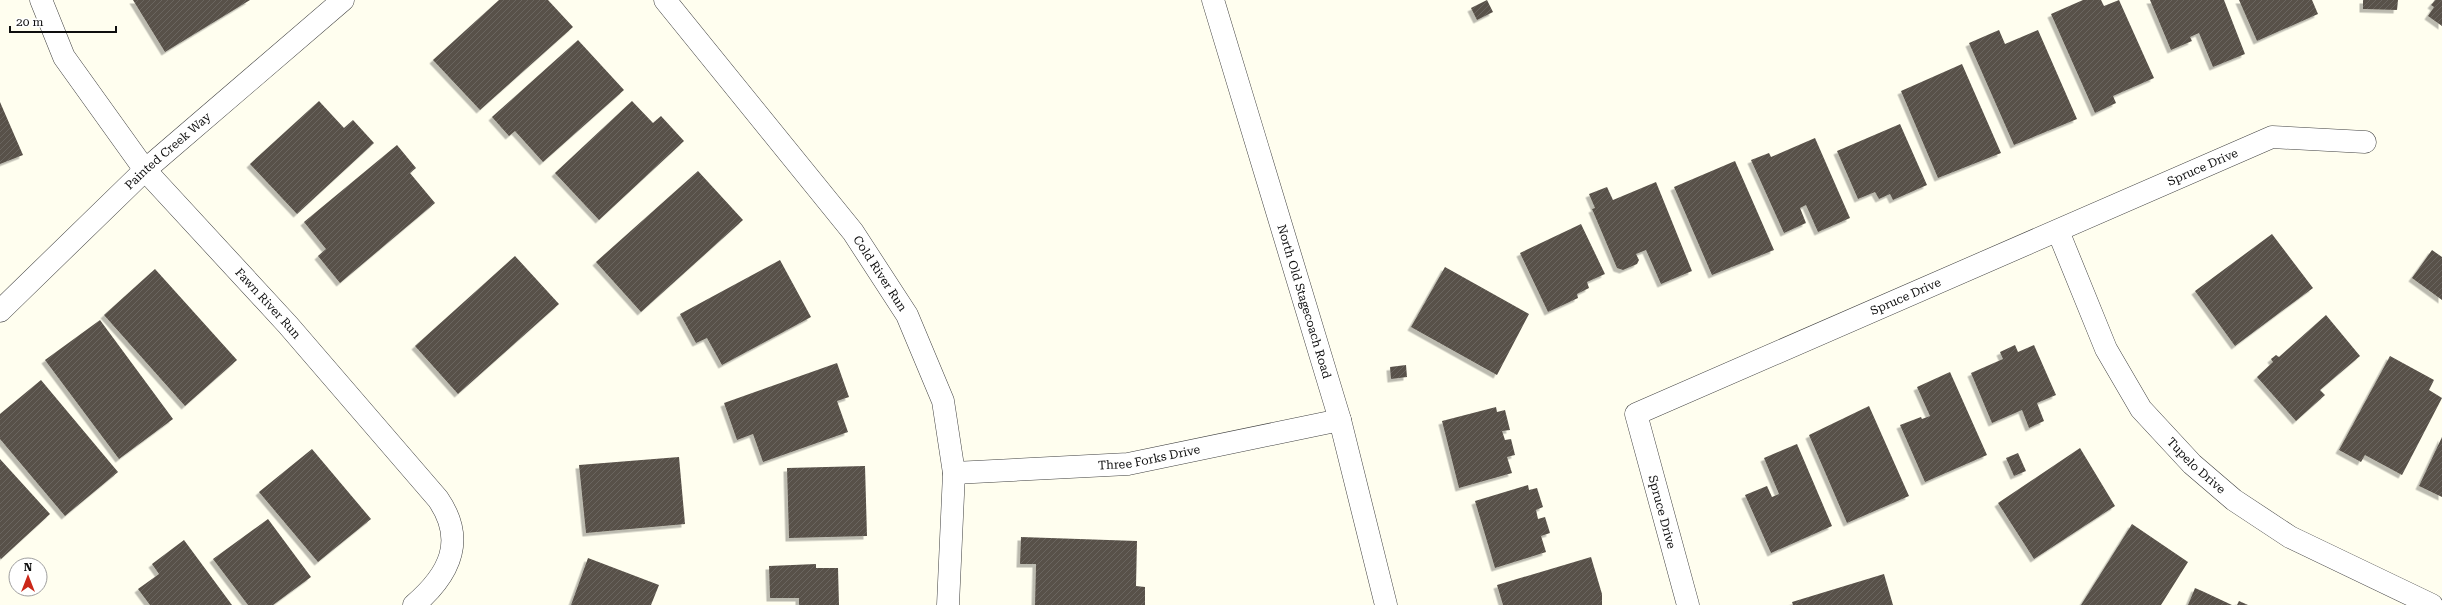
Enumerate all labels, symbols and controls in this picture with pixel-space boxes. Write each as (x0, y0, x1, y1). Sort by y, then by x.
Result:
scale bar (10, 8, 116, 34)
text: 20 m (16, 15, 43, 29)
street label: Painted Creek Way (122, 109, 214, 192)
street label: Spruce Drive (2165, 146, 2240, 189)
street label: North Old Stagecoach Road (1274, 223, 1334, 381)
street label: Cold River Run (850, 233, 910, 314)
street label: Fawn River Run (232, 265, 304, 342)
street label: Spruce Drive (1868, 275, 1943, 318)
street label: Tupelo Drive (2164, 435, 2229, 497)
street label: Three Forks Drive (1098, 442, 1202, 473)
street label: Spruce Drive (1645, 474, 1679, 551)
north arrow (8, 557, 48, 597)
text: N (24, 561, 33, 574)

